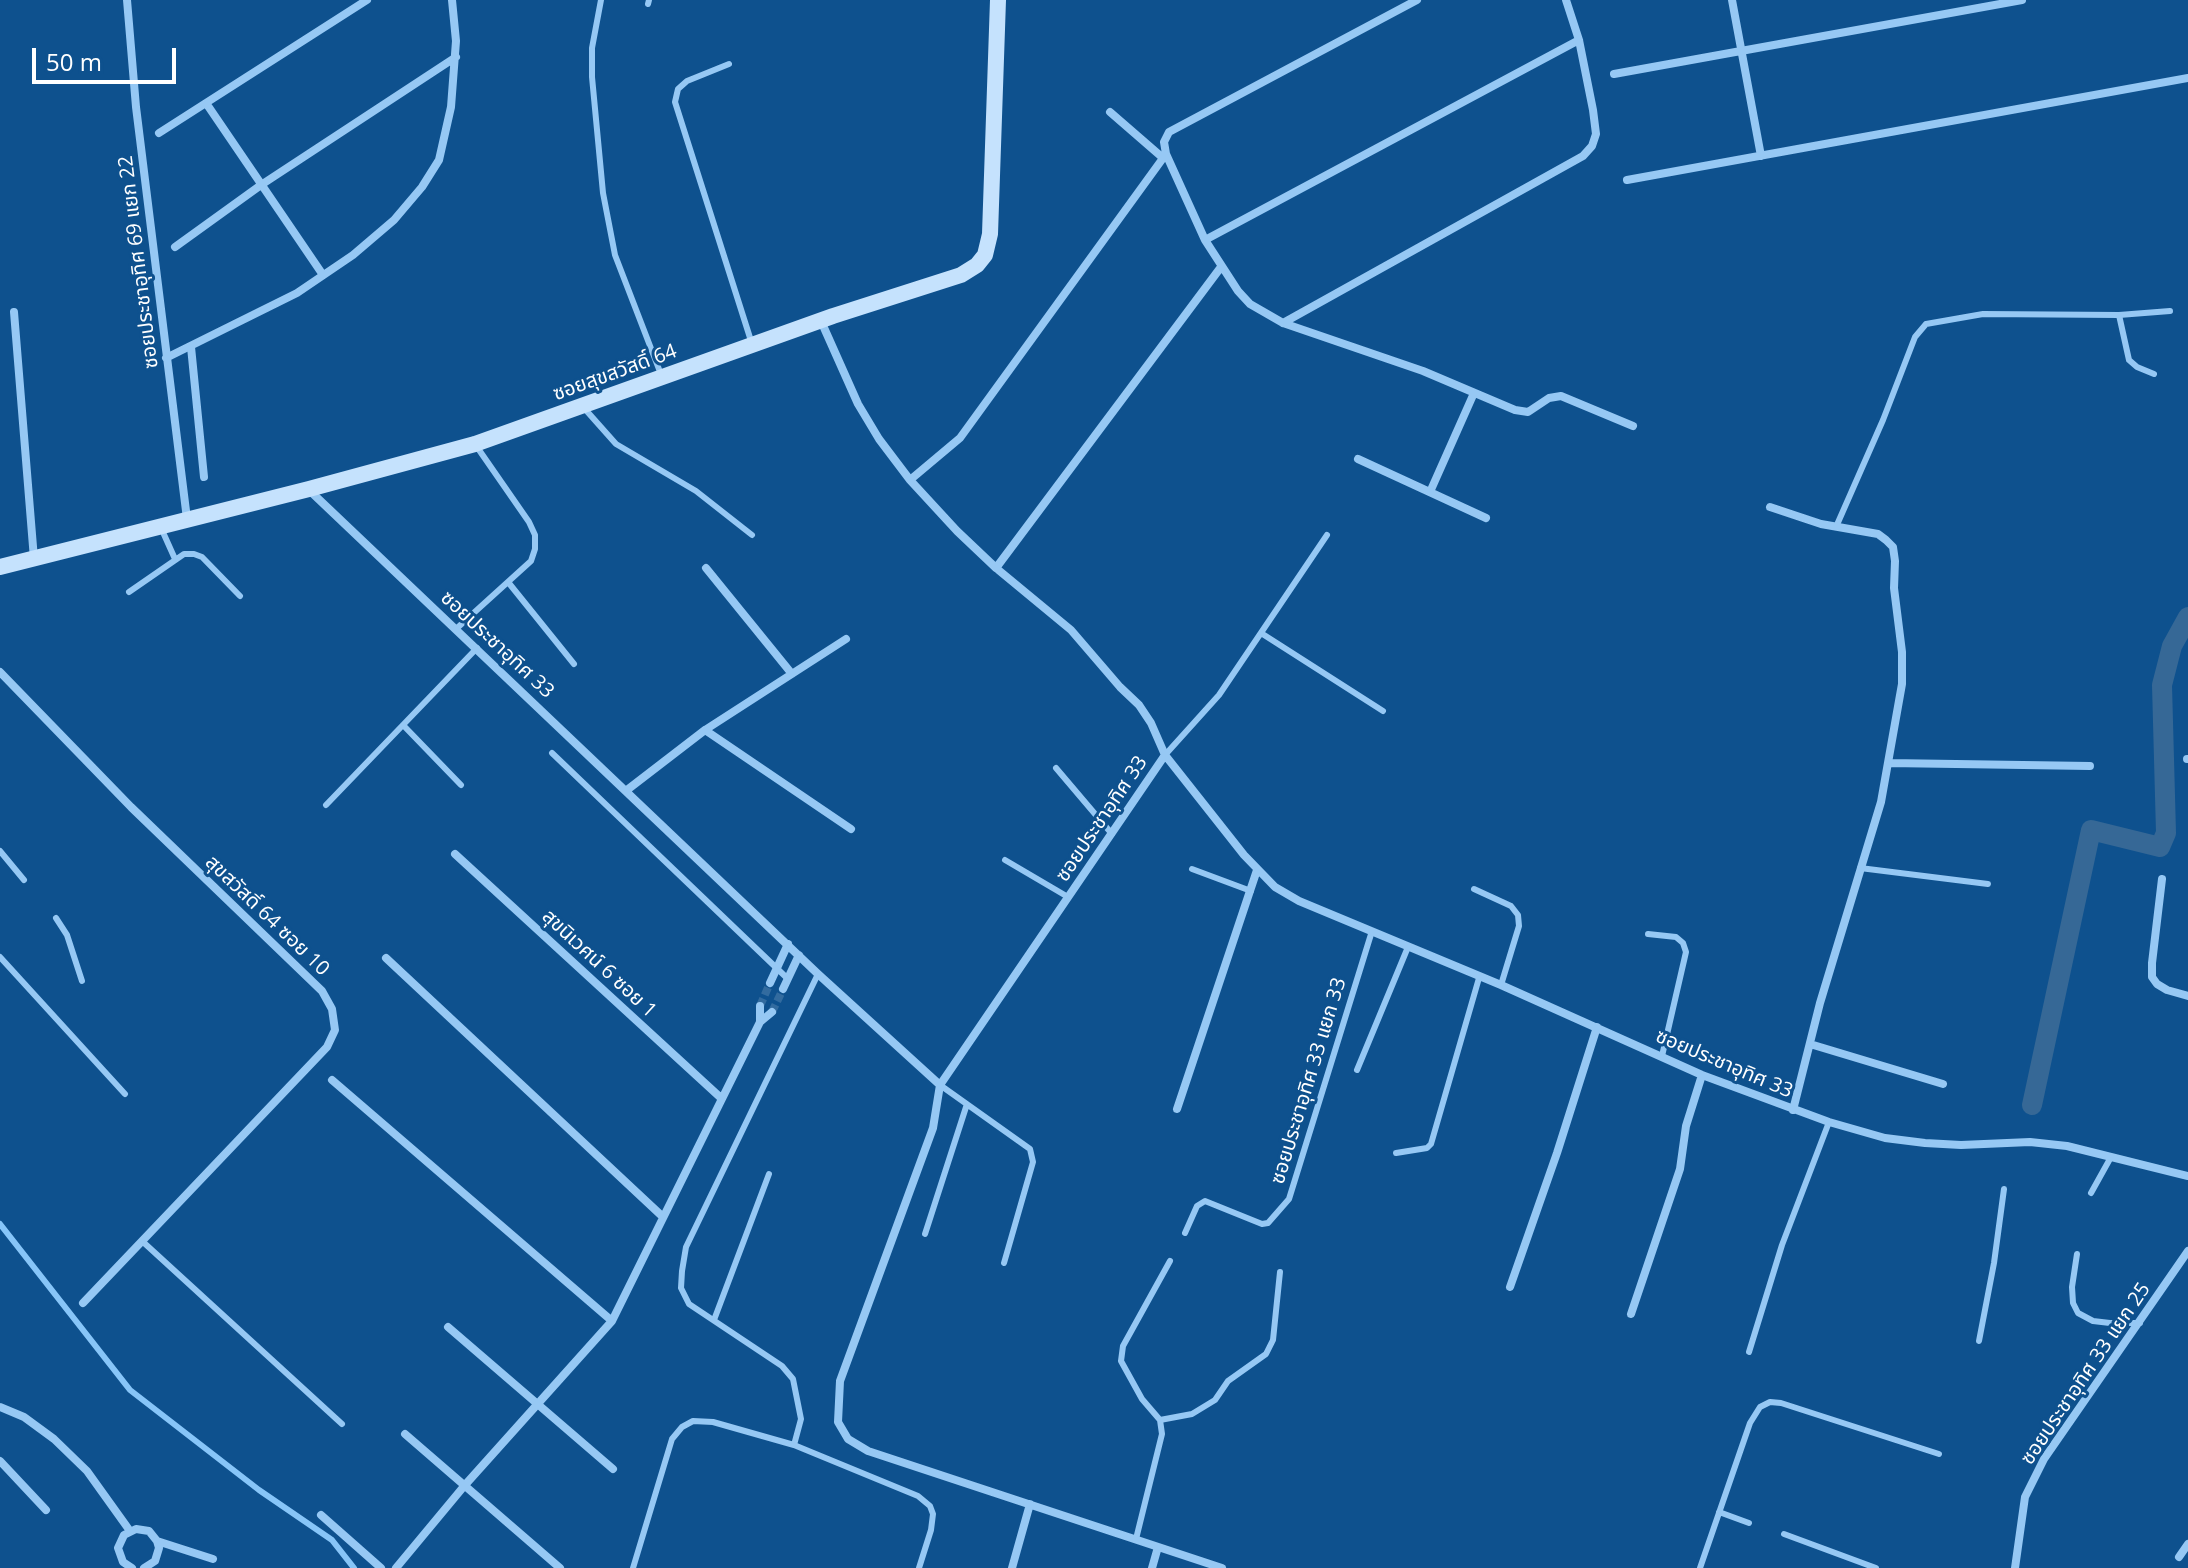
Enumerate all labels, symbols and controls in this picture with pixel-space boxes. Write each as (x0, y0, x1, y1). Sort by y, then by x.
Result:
scale bar (36, 32, 180, 82)
text: 50 m (46, 45, 102, 78)
street label: ซอยประชาอุทิศ 69 แยก 22 (114, 154, 164, 370)
street label: ซอยสุขสวัสดิ์ 64 (550, 339, 680, 407)
street label: ซอยประชาอุทิศ 33 (435, 586, 559, 704)
street label: ซอยประชาอุทิศ 33 (1051, 752, 1153, 886)
street label: สุขสวัสดิ์ 64 ซอย 10 (200, 851, 334, 981)
street label: สุขนิเวศน์ 6 ซอย 1 (537, 905, 661, 1023)
street label: ซอยประชาอุทิศ 33 แยก 33 (1266, 975, 1352, 1187)
street label: ซอยประชาอุทิศ 33 (1652, 1024, 1796, 1104)
street label: ซอยประชาอุทิศ 33 แยก 25 (2016, 1278, 2156, 1470)

